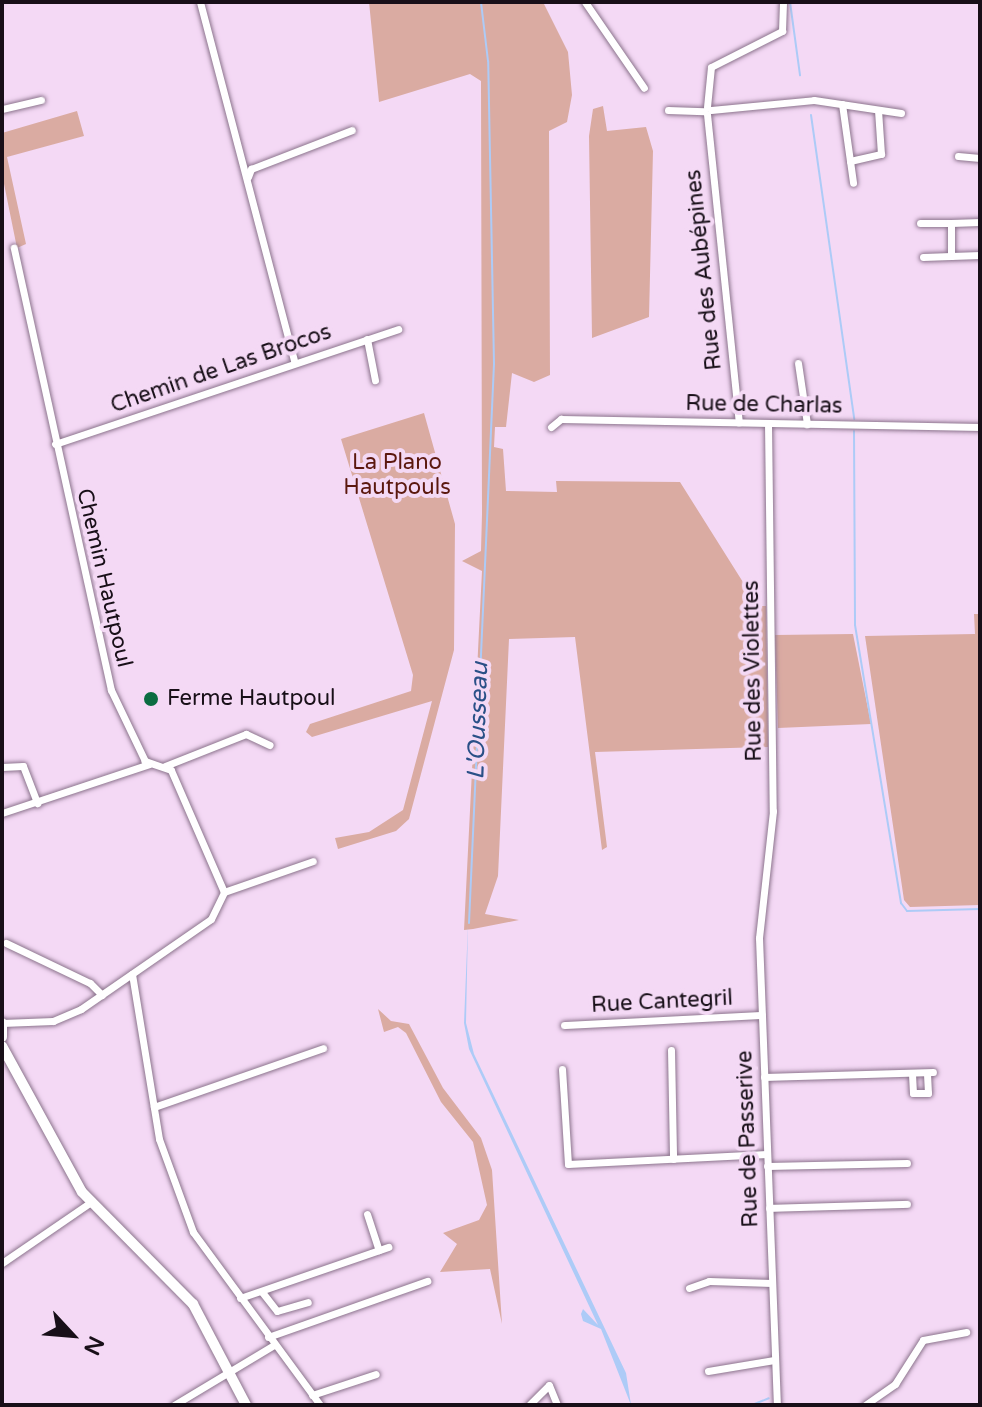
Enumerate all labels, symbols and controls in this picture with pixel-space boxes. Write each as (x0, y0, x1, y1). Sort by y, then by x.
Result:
street label: Rue des Aubépines (680, 168, 728, 372)
street label: Chemin de Las Brocos (107, 319, 335, 419)
street label: Rue de Charlas (685, 390, 843, 420)
park label: La Plano Hautpouls (343, 449, 451, 500)
street label: Chemin Hautpoul (71, 486, 137, 670)
street label: Rue des Violettes (738, 580, 768, 762)
water label: L'Ousseau (462, 662, 494, 780)
place label: Ferme Hautpoul (167, 686, 336, 712)
marker: Ferme Hautpoul (142, 690, 160, 708)
street label: Rue Cantegril (590, 985, 734, 1019)
street label: Rue de Passerive (732, 1050, 764, 1228)
north arrow (32, 1295, 112, 1375)
text: N (78, 1332, 109, 1359)

